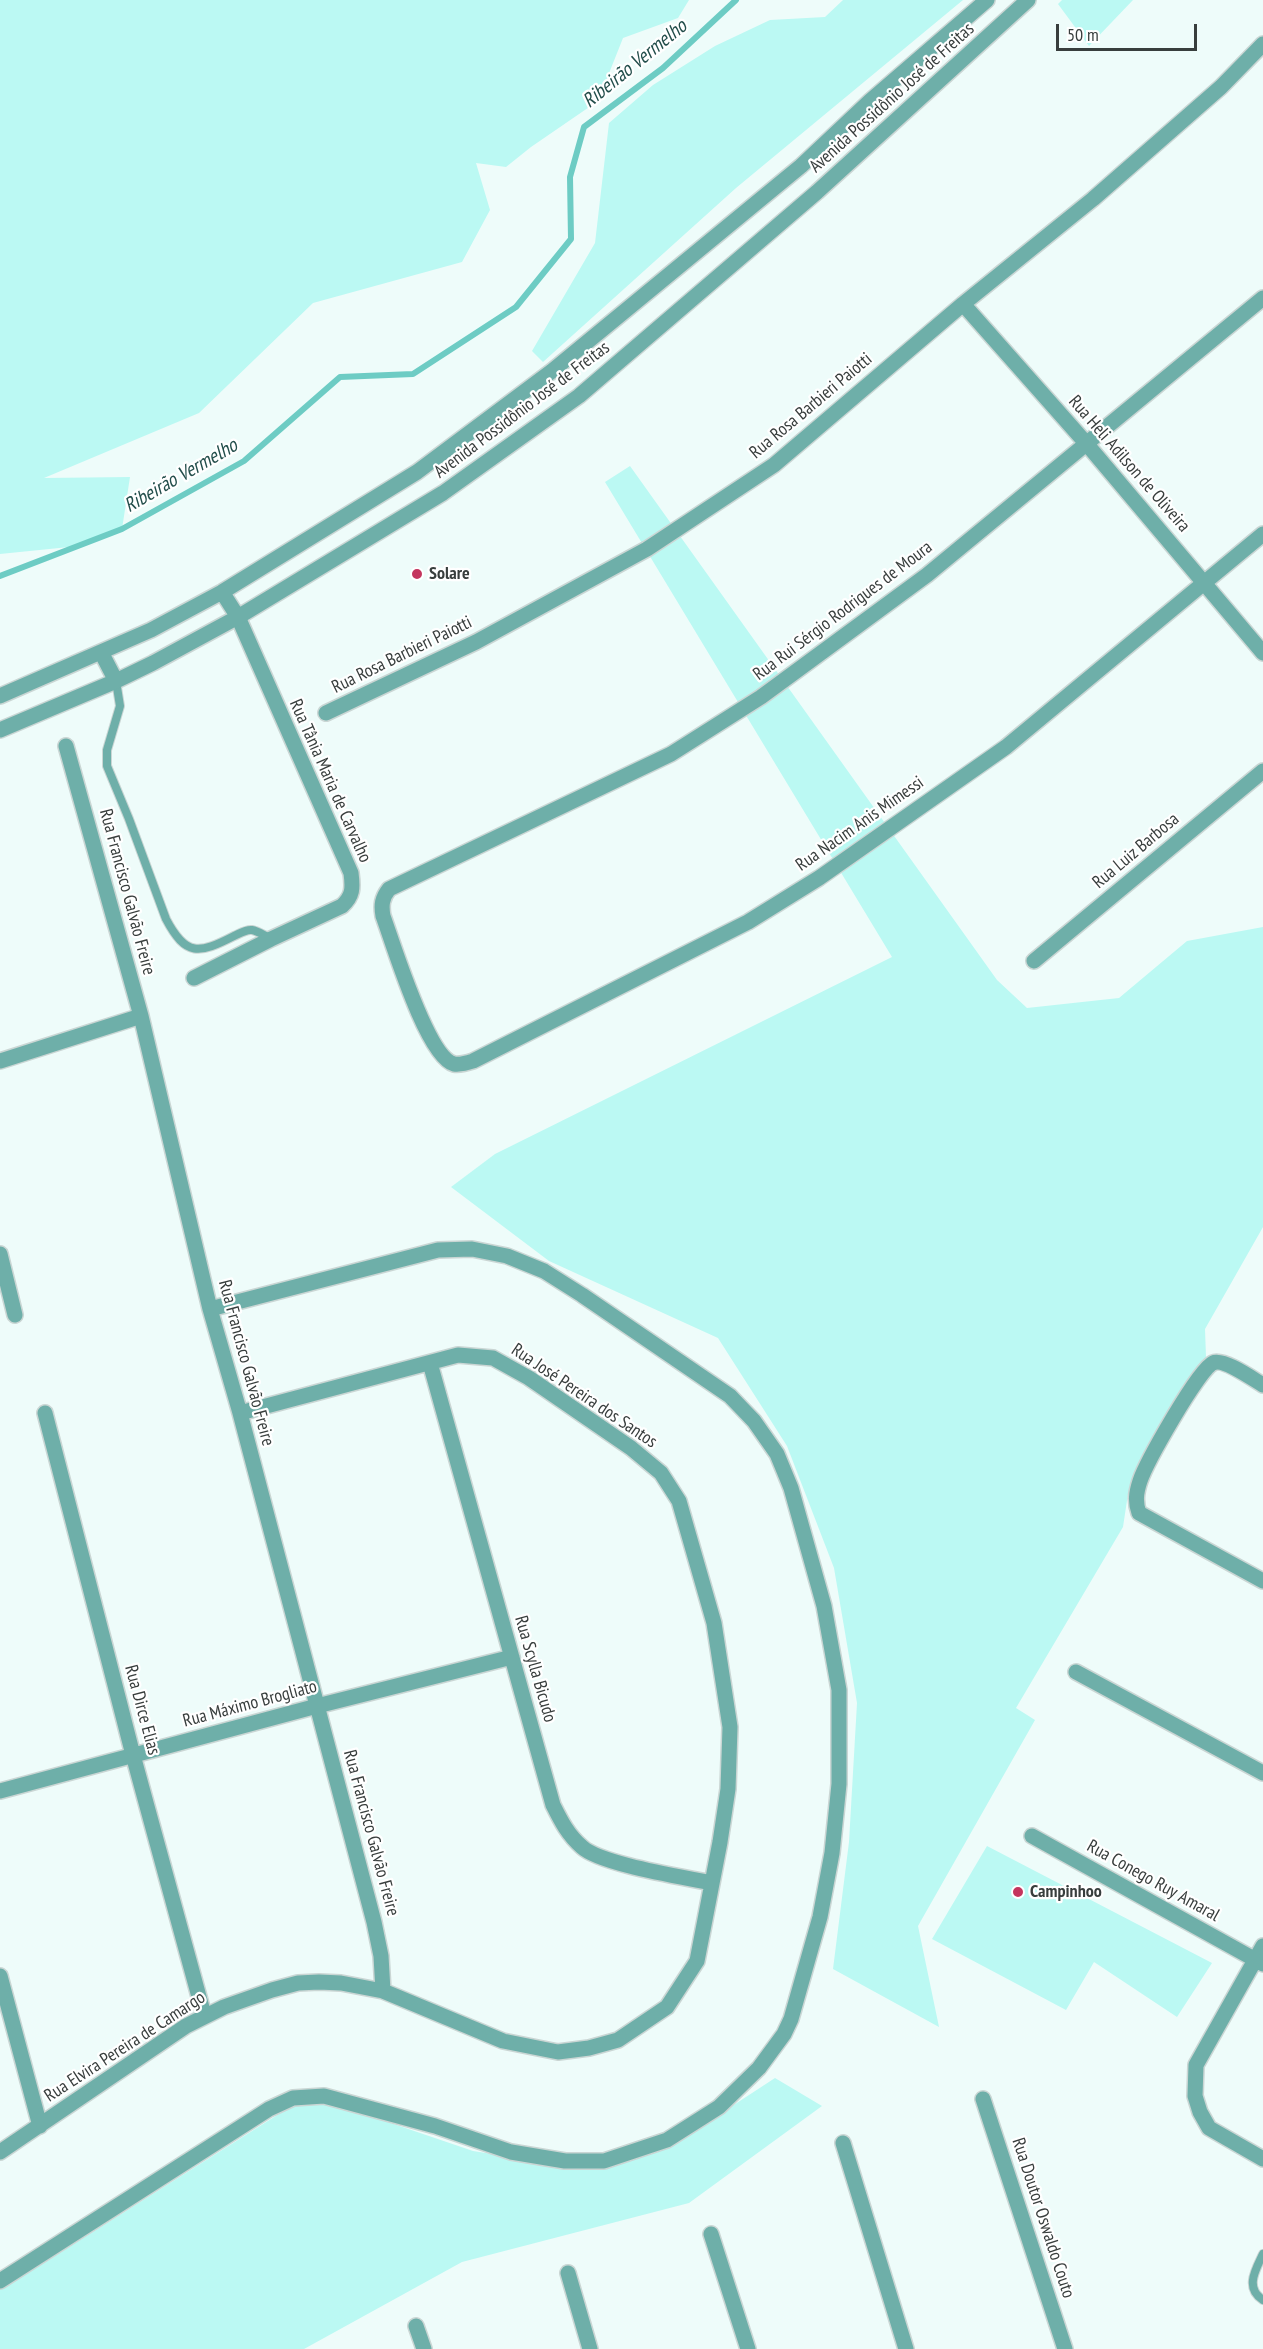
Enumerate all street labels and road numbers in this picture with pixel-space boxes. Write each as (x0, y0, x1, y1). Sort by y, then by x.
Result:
street label: Avenida Possidônio José de Freitas (805, 18, 979, 178)
street label: Avenida Possidônio José de Freitas (430, 337, 614, 483)
street label: Rua Rosa Barbieri Paiotti (745, 349, 877, 463)
street label: Rua Heli Adilson de Oliveira (1064, 391, 1194, 537)
street label: Rua Rui Sérgio Rodrigues de Moura (749, 537, 937, 685)
street label: Rua Rosa Barbieri Paiotti (328, 612, 476, 698)
street label: Rua Tânia Maria de Carvalho (284, 696, 376, 866)
street label: Rua Nacim Anis Mimessi (792, 772, 928, 876)
street label: Rua Francisco Galvão Freire (94, 807, 160, 977)
street label: Rua Luiz Barbosa (1088, 809, 1184, 893)
street label: Rua Francisco Galvão Freire (213, 1278, 279, 1448)
street label: Rua José Pereira dos Santos (507, 1339, 661, 1453)
street label: Rua Scylla Bicudo (509, 1613, 561, 1725)
street label: Rua Dirce Elias (120, 1663, 164, 1757)
street label: Rua Máximo Brogliato (181, 1676, 319, 1732)
street label: Rua Francisco Galvão Freire (338, 1748, 404, 1918)
street label: Rua Conego Ruy Amaral (1083, 1836, 1223, 1926)
street label: Rua Elvira Pereira de Camargo (41, 1987, 209, 2107)
street label: Rua Doutor Oswaldo Couto (1007, 2135, 1079, 2301)

